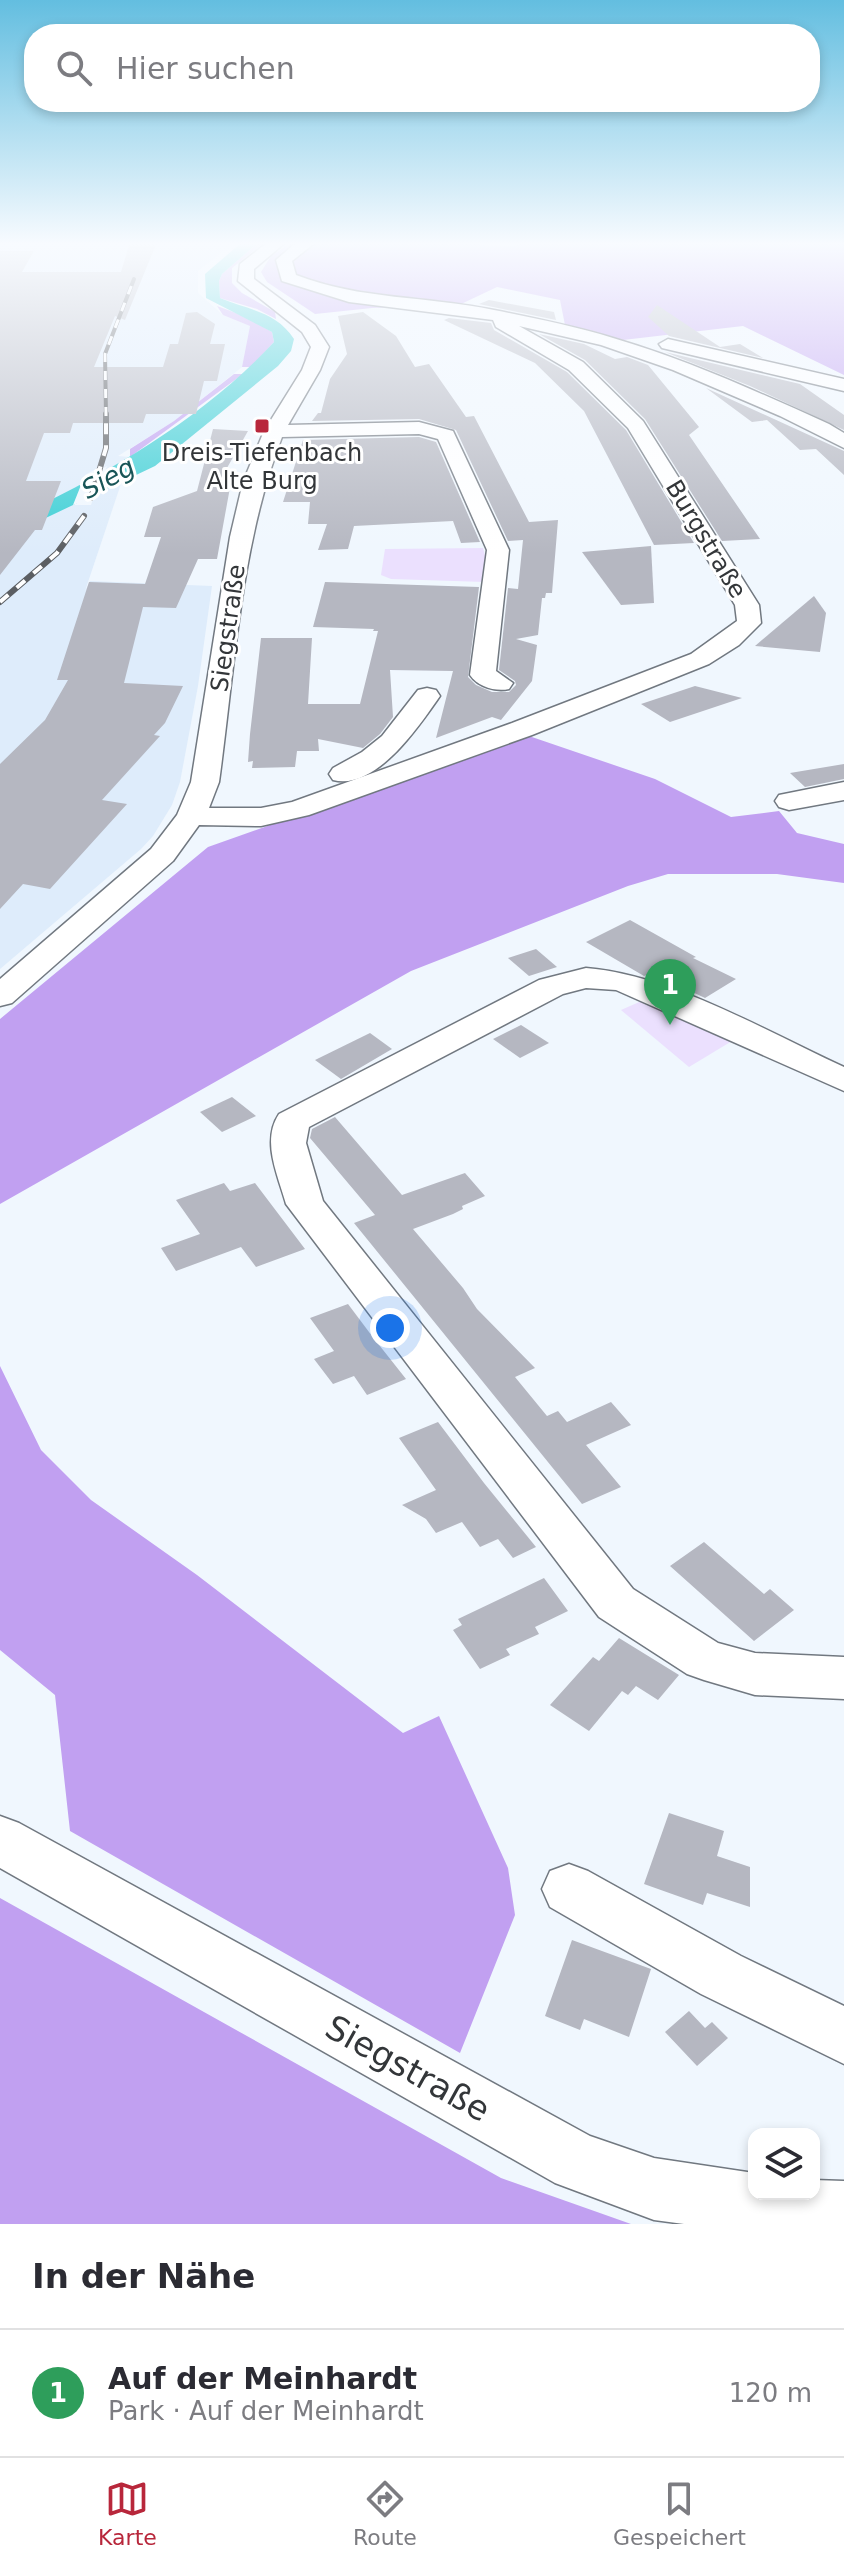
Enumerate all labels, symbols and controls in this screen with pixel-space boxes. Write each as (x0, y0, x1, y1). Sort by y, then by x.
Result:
search box (24, 24, 820, 112)
icon: search (52, 46, 96, 90)
text: Hier suchen (116, 51, 295, 86)
marker: Dreis-Tiefenbach Alte Burg (253, 417, 271, 435)
place label: Dreis-Tiefenbach Alte Burg (162, 439, 362, 495)
water label: Sieg (76, 451, 140, 505)
street label: Burgstraße (660, 475, 752, 603)
street label: Siegstraße (205, 563, 251, 693)
pin: 1 (644, 959, 696, 1025)
your location (370, 1308, 410, 1348)
street label: Siegstraße (319, 2006, 497, 2130)
map controls (748, 2128, 820, 2200)
button: layers (748, 2128, 820, 2200)
text: In der Nähe (32, 2256, 255, 2296)
text: Auf der Meinhardt (108, 2361, 417, 2396)
text: 1 (49, 2378, 67, 2408)
text: 120 m (729, 2378, 812, 2408)
text: Park · Auf der Meinhardt (108, 2396, 424, 2426)
tab: Karte (98, 2477, 157, 2550)
tab: Route (353, 2477, 417, 2550)
tab: Gespeichert (613, 2477, 746, 2550)

